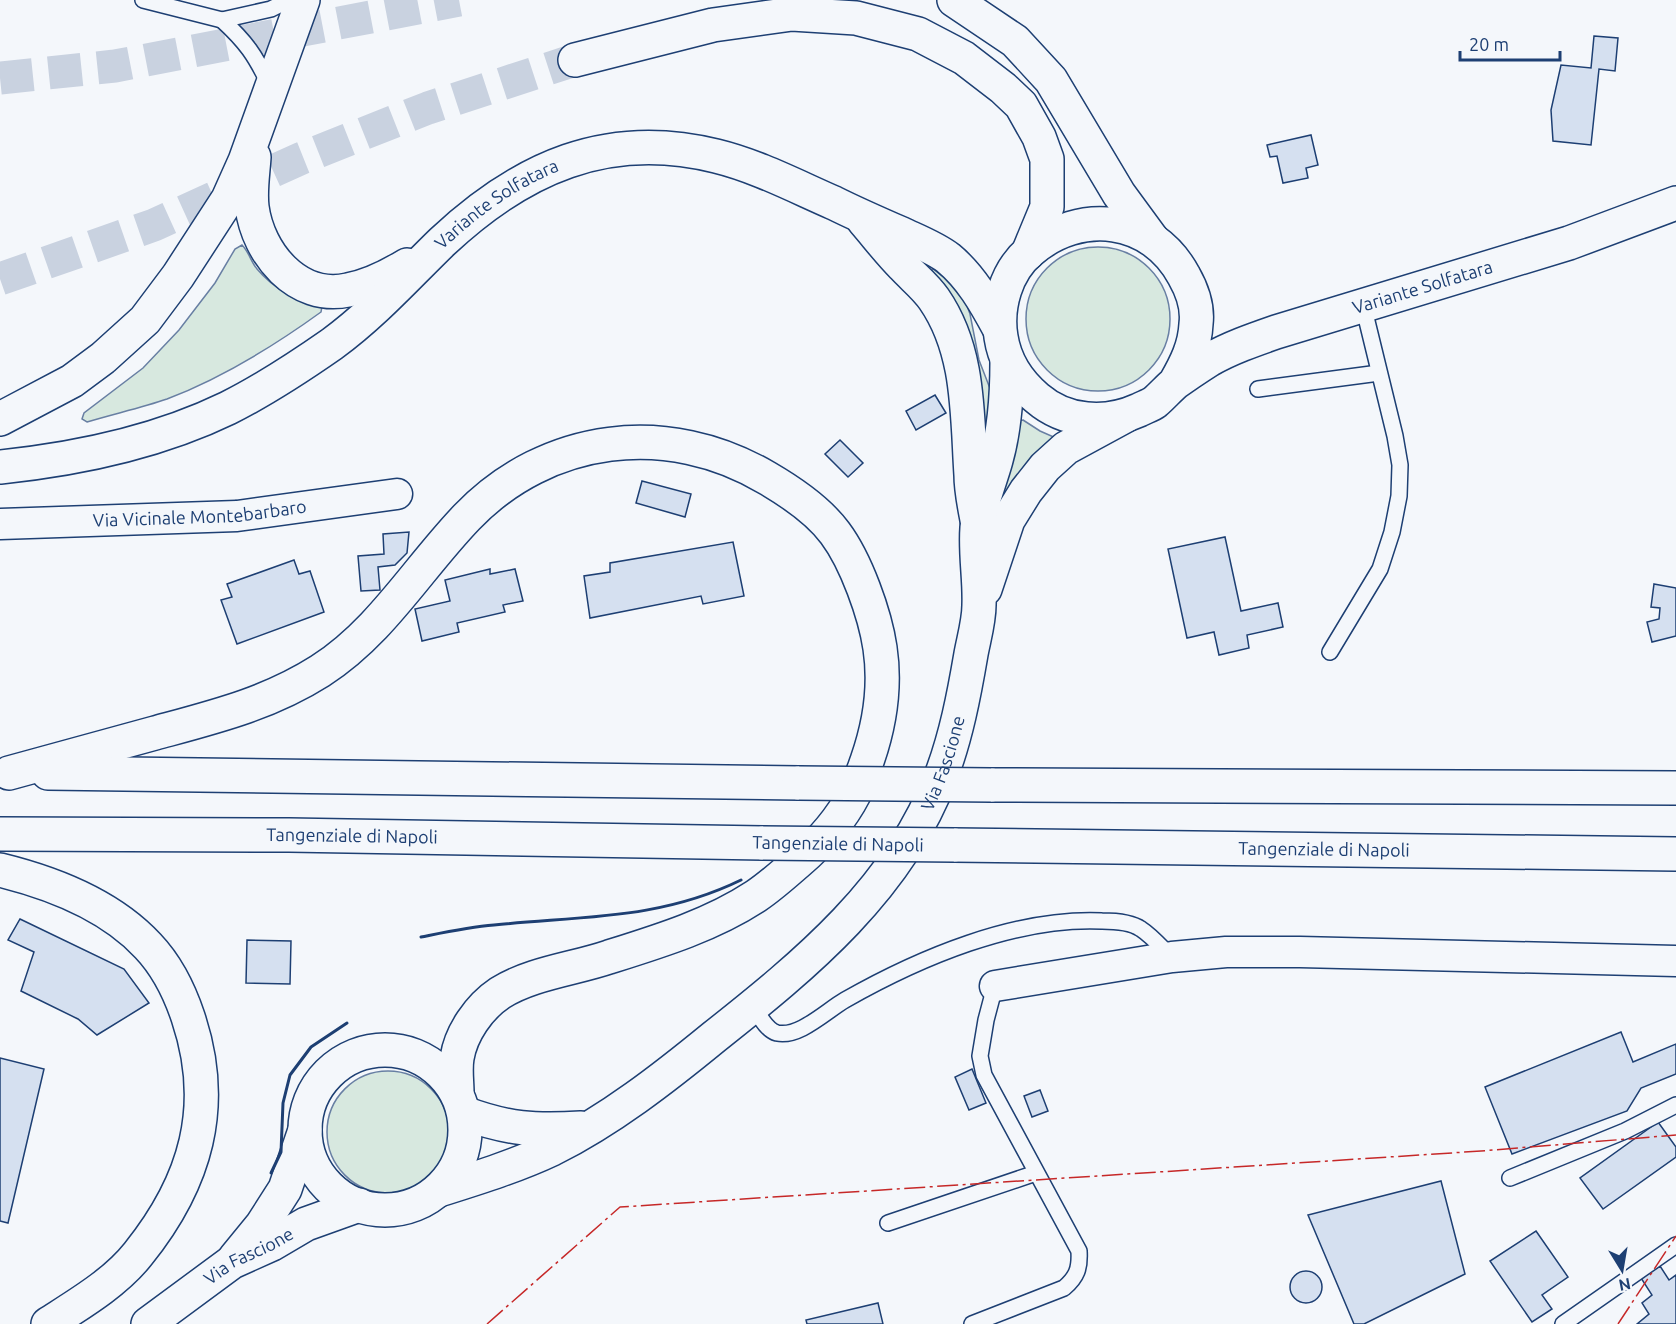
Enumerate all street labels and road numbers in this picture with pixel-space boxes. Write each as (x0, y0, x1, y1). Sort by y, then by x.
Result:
street label: Variante Solfatara (430, 155, 561, 252)
street label: Variante Solfatara (1350, 256, 1495, 317)
street label: Via Vicinale Montebarbaro (92, 496, 308, 530)
street label: Via Fascione (916, 714, 968, 814)
street label: Tangenziale di Napoli (266, 824, 438, 847)
street label: Tangenziale di Napoli (752, 832, 924, 854)
street label: Tangenziale di Napoli (1238, 838, 1410, 860)
street label: Via Fascione (200, 1223, 297, 1288)

